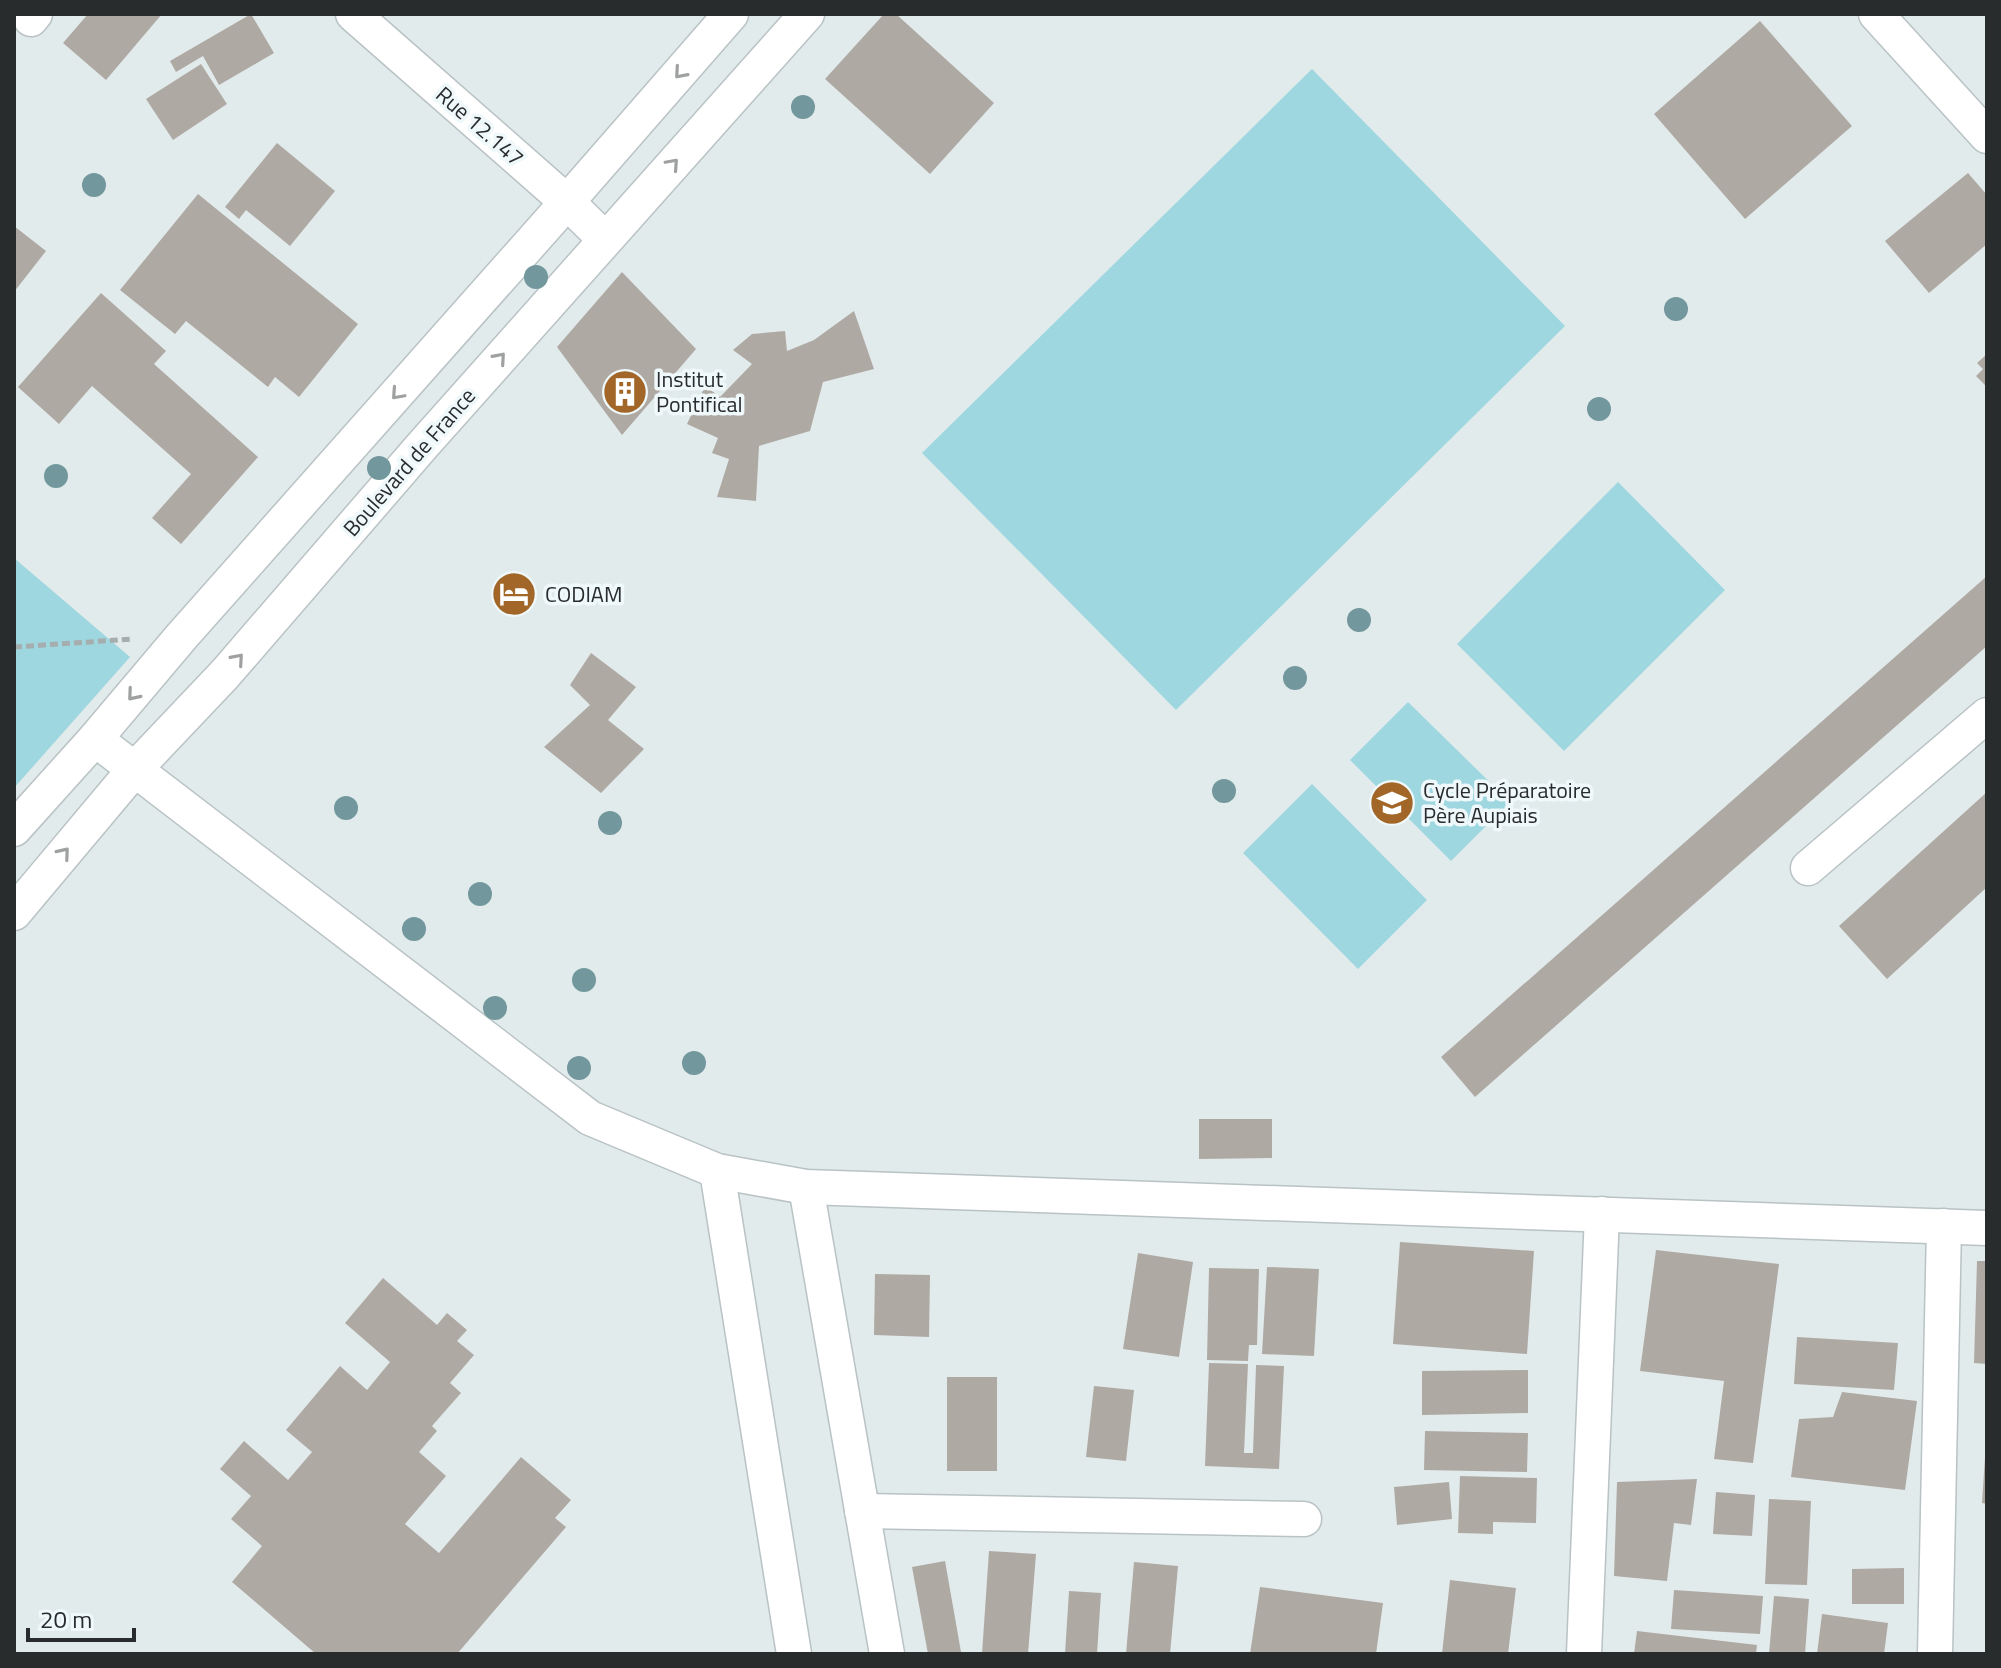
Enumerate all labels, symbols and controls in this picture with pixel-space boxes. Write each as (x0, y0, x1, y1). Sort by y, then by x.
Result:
one-way arrow (675, 63, 689, 78)
street label: Rue 12.147 (428, 78, 532, 174)
one-way arrow (663, 158, 678, 173)
one-way arrow (491, 352, 505, 367)
place label: Institut Pontifical (656, 362, 743, 421)
building icon: Institut Pontifical (601, 368, 649, 416)
street label: Boulevard de France (335, 380, 483, 544)
one-way arrow (392, 385, 407, 400)
hotel icon: CODIAM (490, 570, 538, 618)
place label: CODIAM (545, 577, 622, 611)
one-way arrow (228, 654, 242, 669)
one-way arrow (128, 685, 143, 700)
place label: Cycle Préparatoire Père Aupiais (1423, 773, 1591, 832)
school or university icon: Cycle Préparatoire Père Aupiais (1368, 779, 1416, 827)
one-way arrow (54, 848, 69, 862)
scale bar (28, 1592, 134, 1642)
text: 20 m (40, 1601, 92, 1637)

